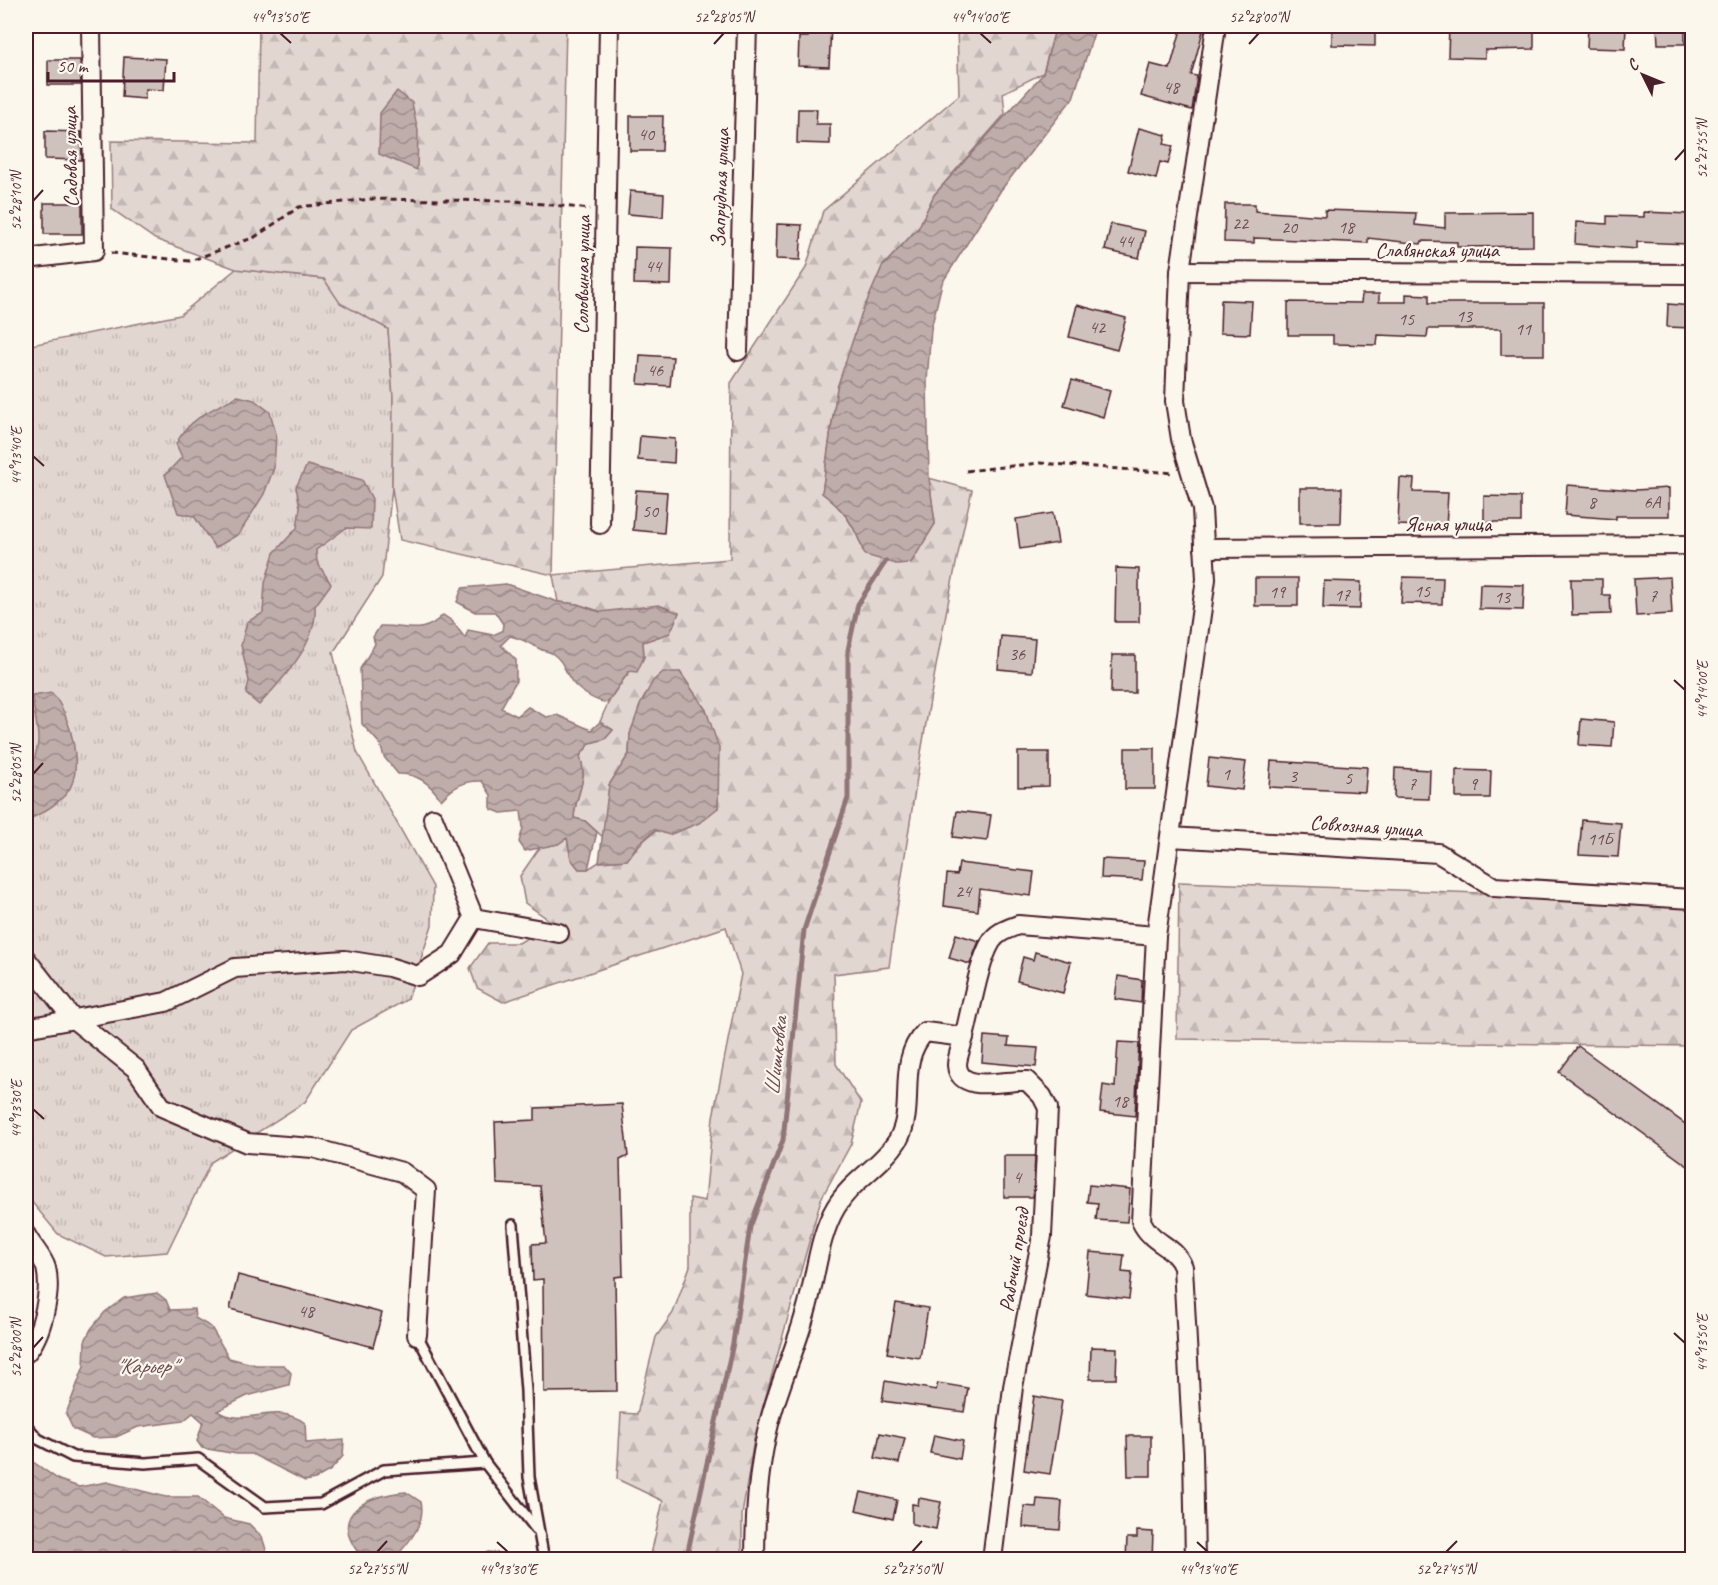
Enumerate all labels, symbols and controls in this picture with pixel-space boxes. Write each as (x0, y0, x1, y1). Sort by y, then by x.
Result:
text: 44°13'50"E (251, 8, 311, 27)
text: 52°28'05"N (694, 8, 757, 27)
text: 44°14'00"E (951, 8, 1011, 27)
text: 52°28'00"N (1229, 8, 1292, 27)
scale bar (48, 45, 174, 83)
north arrow (1613, 45, 1673, 105)
text: С (1623, 54, 1644, 75)
text: 50 m (57, 55, 90, 77)
house number: 48 (1163, 76, 1181, 98)
street label: Садовая улица (56, 105, 84, 208)
text: 52°27'55"N (1693, 116, 1712, 179)
house number: 40 (638, 123, 656, 145)
street label: Запрудная улица (705, 126, 735, 248)
text: 52°28'10"N (7, 168, 26, 231)
house number: 22 (1232, 212, 1250, 234)
street label: Соловьиная улица (568, 214, 596, 335)
house number: 20 (1281, 216, 1299, 238)
house number: 18 (1338, 216, 1356, 238)
house number: 44 (1117, 230, 1135, 252)
street label: Славянская улица (1375, 237, 1501, 263)
house number: 44 (645, 255, 663, 277)
house number: 13 (1456, 305, 1474, 327)
house number: 15 (1398, 308, 1415, 330)
house number: 42 (1089, 316, 1107, 338)
house number: 11 (1515, 318, 1532, 340)
house number: 46 (647, 359, 664, 381)
text: 44°13'40"E (7, 425, 26, 485)
house number: 8 (1588, 491, 1598, 513)
house number: 6А (1643, 491, 1662, 513)
house number: 50 (642, 500, 660, 522)
street label: Ясная улица (1404, 511, 1493, 537)
house number: 15 (1414, 580, 1431, 602)
house number: 19 (1269, 581, 1287, 603)
house number: 17 (1334, 584, 1351, 606)
house number: 7 (1649, 585, 1658, 607)
house number: 13 (1494, 586, 1512, 608)
house number: 36 (1009, 643, 1026, 665)
text: 44°14'00"E (1693, 659, 1712, 719)
text: 52°28'05"N (7, 741, 26, 804)
house number: 1 (1222, 763, 1231, 785)
house number: 3 (1289, 765, 1299, 787)
house number: 5 (1344, 767, 1353, 789)
house number: 7 (1408, 773, 1417, 795)
house number: 9 (1469, 773, 1479, 795)
street label: Совхозная улица (1309, 809, 1425, 843)
house number: 11Б (1587, 828, 1616, 850)
house number: 24 (955, 880, 973, 902)
water label: Шишковка (758, 1013, 794, 1097)
text: 44°13'30"E (7, 1078, 26, 1138)
house number: 18 (1112, 1090, 1130, 1112)
house number: 4 (1013, 1166, 1023, 1188)
street label: Рабочий проезд (993, 1204, 1035, 1314)
house number: 48 (298, 1300, 316, 1322)
text: 44°13'50"E (1693, 1312, 1712, 1372)
text: 52°28'00"N (7, 1315, 26, 1378)
water label: "Карьер" (115, 1352, 183, 1380)
text: 52°27'55"N (347, 1560, 410, 1579)
text: 44°13'30"E (479, 1560, 539, 1579)
text: 52°27'50"N (882, 1560, 945, 1579)
text: 44°13'40"E (1179, 1560, 1239, 1579)
text: 52°27'45"N (1416, 1560, 1479, 1579)

